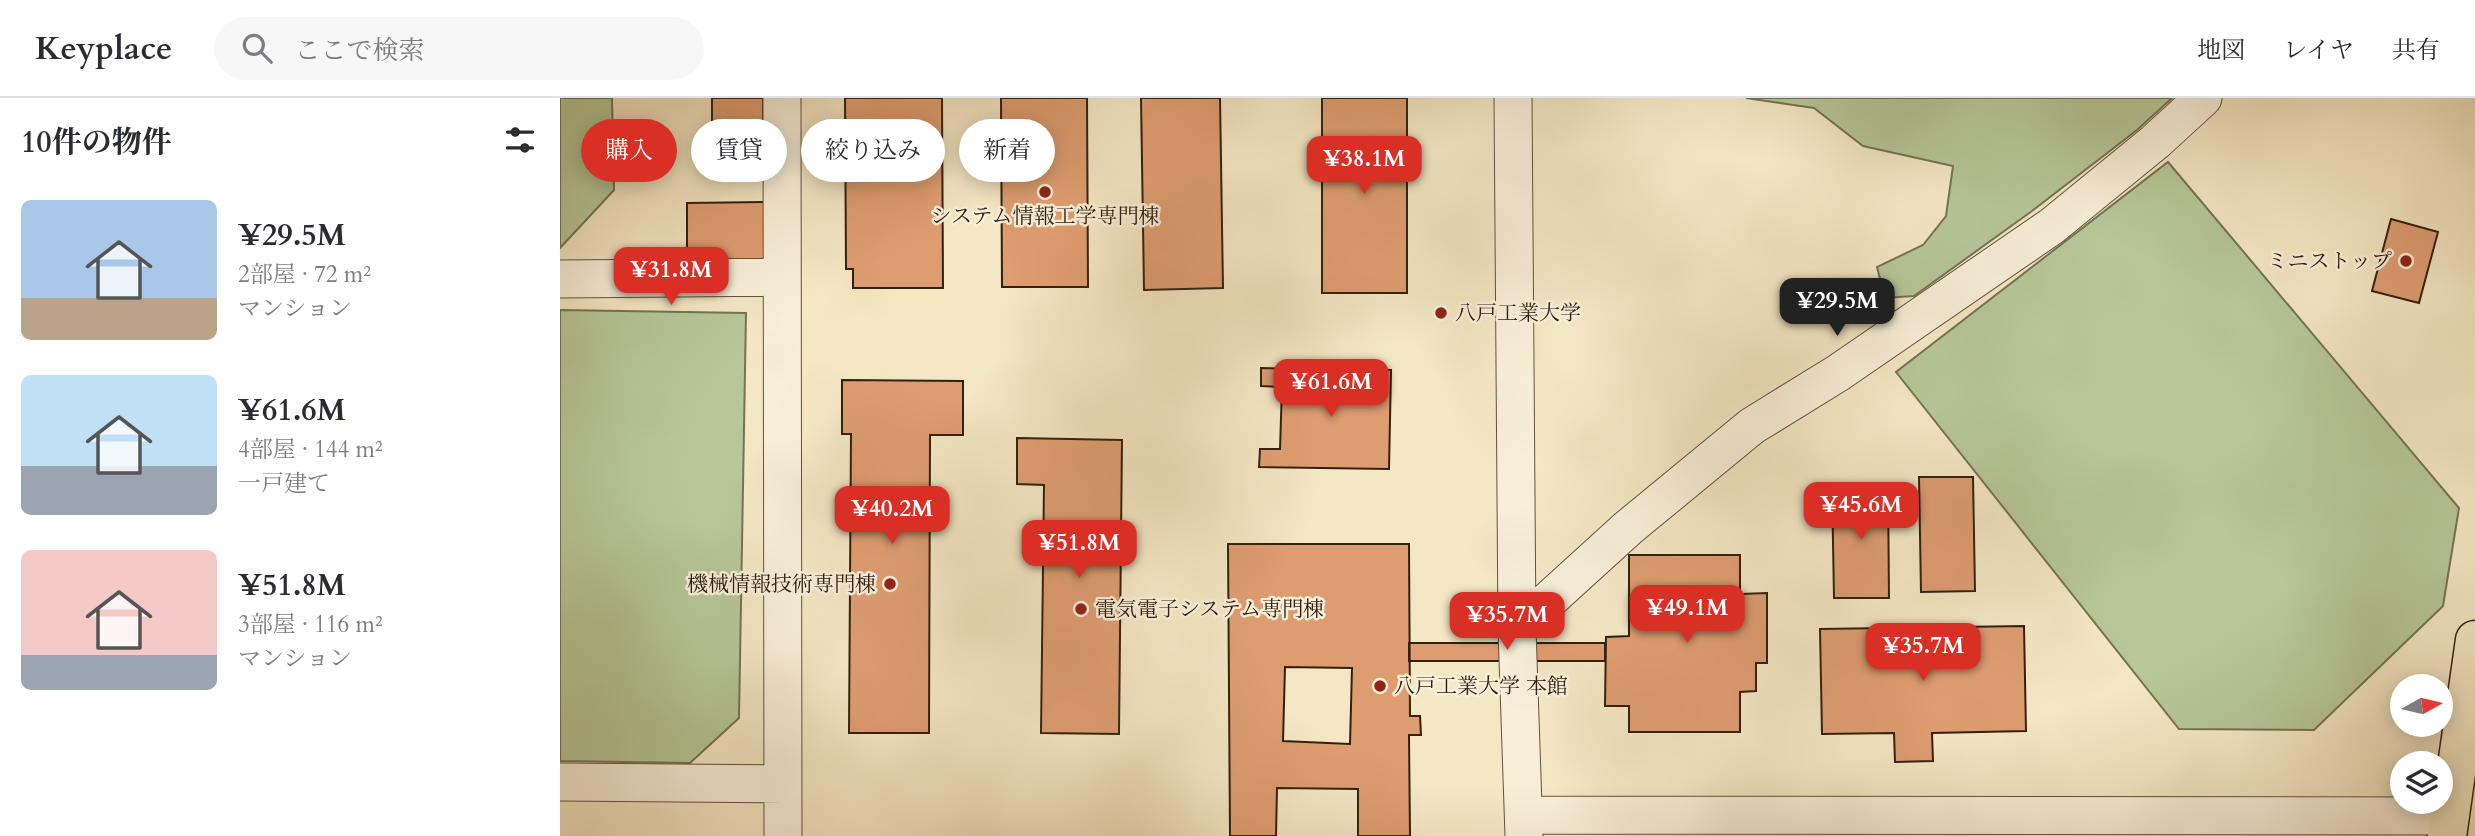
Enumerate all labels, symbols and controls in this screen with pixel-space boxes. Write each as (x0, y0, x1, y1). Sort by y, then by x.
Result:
search box (214, 17, 704, 80)
text: Keyplace (35, 26, 172, 71)
icon: search (238, 29, 276, 67)
text: ここで検索 (294, 33, 424, 68)
text: 地図 (2197, 34, 2245, 67)
text: レイヤ (2283, 34, 2354, 67)
text: 共有 (2392, 34, 2440, 67)
chip: 購入 (581, 119, 677, 182)
chip: 賃貸 (691, 119, 787, 182)
chip: 絞り込み (801, 119, 945, 182)
chip: 新着 (959, 119, 1055, 182)
icon: filters (501, 121, 539, 159)
text: 10件の物件 (21, 122, 172, 163)
pin: ¥38.1M (1307, 136, 1421, 196)
text: ¥38.1M (1323, 143, 1405, 174)
marker: システム情報工学専門棟 (1037, 184, 1053, 200)
place label: システム情報工学専門棟 (931, 202, 1159, 231)
text: ¥29.5M (238, 215, 346, 256)
icon: home (77, 228, 161, 312)
place label: ミニストップ (2267, 247, 2392, 276)
pin: ¥31.8M (614, 248, 728, 307)
marker: ミニストップ (2398, 253, 2414, 269)
text: ¥31.8M (630, 254, 712, 285)
text: 2部屋 · 72 m² (238, 259, 371, 290)
pin: ¥29.5M (1780, 278, 1894, 338)
text: ¥29.5M (1796, 285, 1878, 316)
text: マンション (238, 293, 352, 324)
place label: 八戸工業大学 (1455, 299, 1581, 328)
marker: 八戸工業大学 (1433, 305, 1449, 321)
pin: ¥61.6M (1274, 360, 1388, 419)
text: ¥61.6M (1290, 366, 1372, 397)
text: ¥61.6M (238, 390, 346, 431)
icon: home (77, 403, 161, 487)
text: 4部屋 · 144 m² (238, 434, 383, 465)
text: 一戸建て (238, 468, 330, 499)
pin: ¥45.6M (1804, 482, 1918, 542)
pin: ¥40.2M (835, 486, 949, 546)
text: ¥45.6M (1820, 489, 1902, 520)
text: ¥40.2M (851, 493, 933, 524)
pin: ¥51.8M (1022, 520, 1136, 580)
text: ¥51.8M (1038, 527, 1120, 558)
text: ¥51.8M (238, 565, 346, 606)
place label: 機械情報技術専門棟 (687, 570, 876, 599)
marker: 機械情報技術専門棟 (882, 576, 898, 592)
icon: home (77, 578, 161, 662)
pin: ¥49.1M (1630, 586, 1744, 645)
pin: ¥35.7M (1450, 592, 1564, 652)
text: ¥49.1M (1646, 592, 1728, 623)
place label: 電気電子システム専門棟 (1095, 595, 1324, 624)
text: ¥35.7M (1466, 599, 1548, 630)
marker: 電気電子システム専門棟 (1073, 601, 1089, 617)
text: 3部屋 · 116 m² (238, 609, 383, 640)
pin: ¥35.7M (1866, 624, 1980, 683)
text: ¥35.7M (1882, 630, 1964, 661)
text: マンション (238, 643, 352, 674)
place label: 八戸工業大学 本館 (1394, 672, 1568, 701)
north arrow (2390, 674, 2454, 737)
map controls (2390, 674, 2453, 814)
marker: 八戸工業大学 本館 (1372, 678, 1388, 694)
button: layers (2390, 751, 2453, 814)

